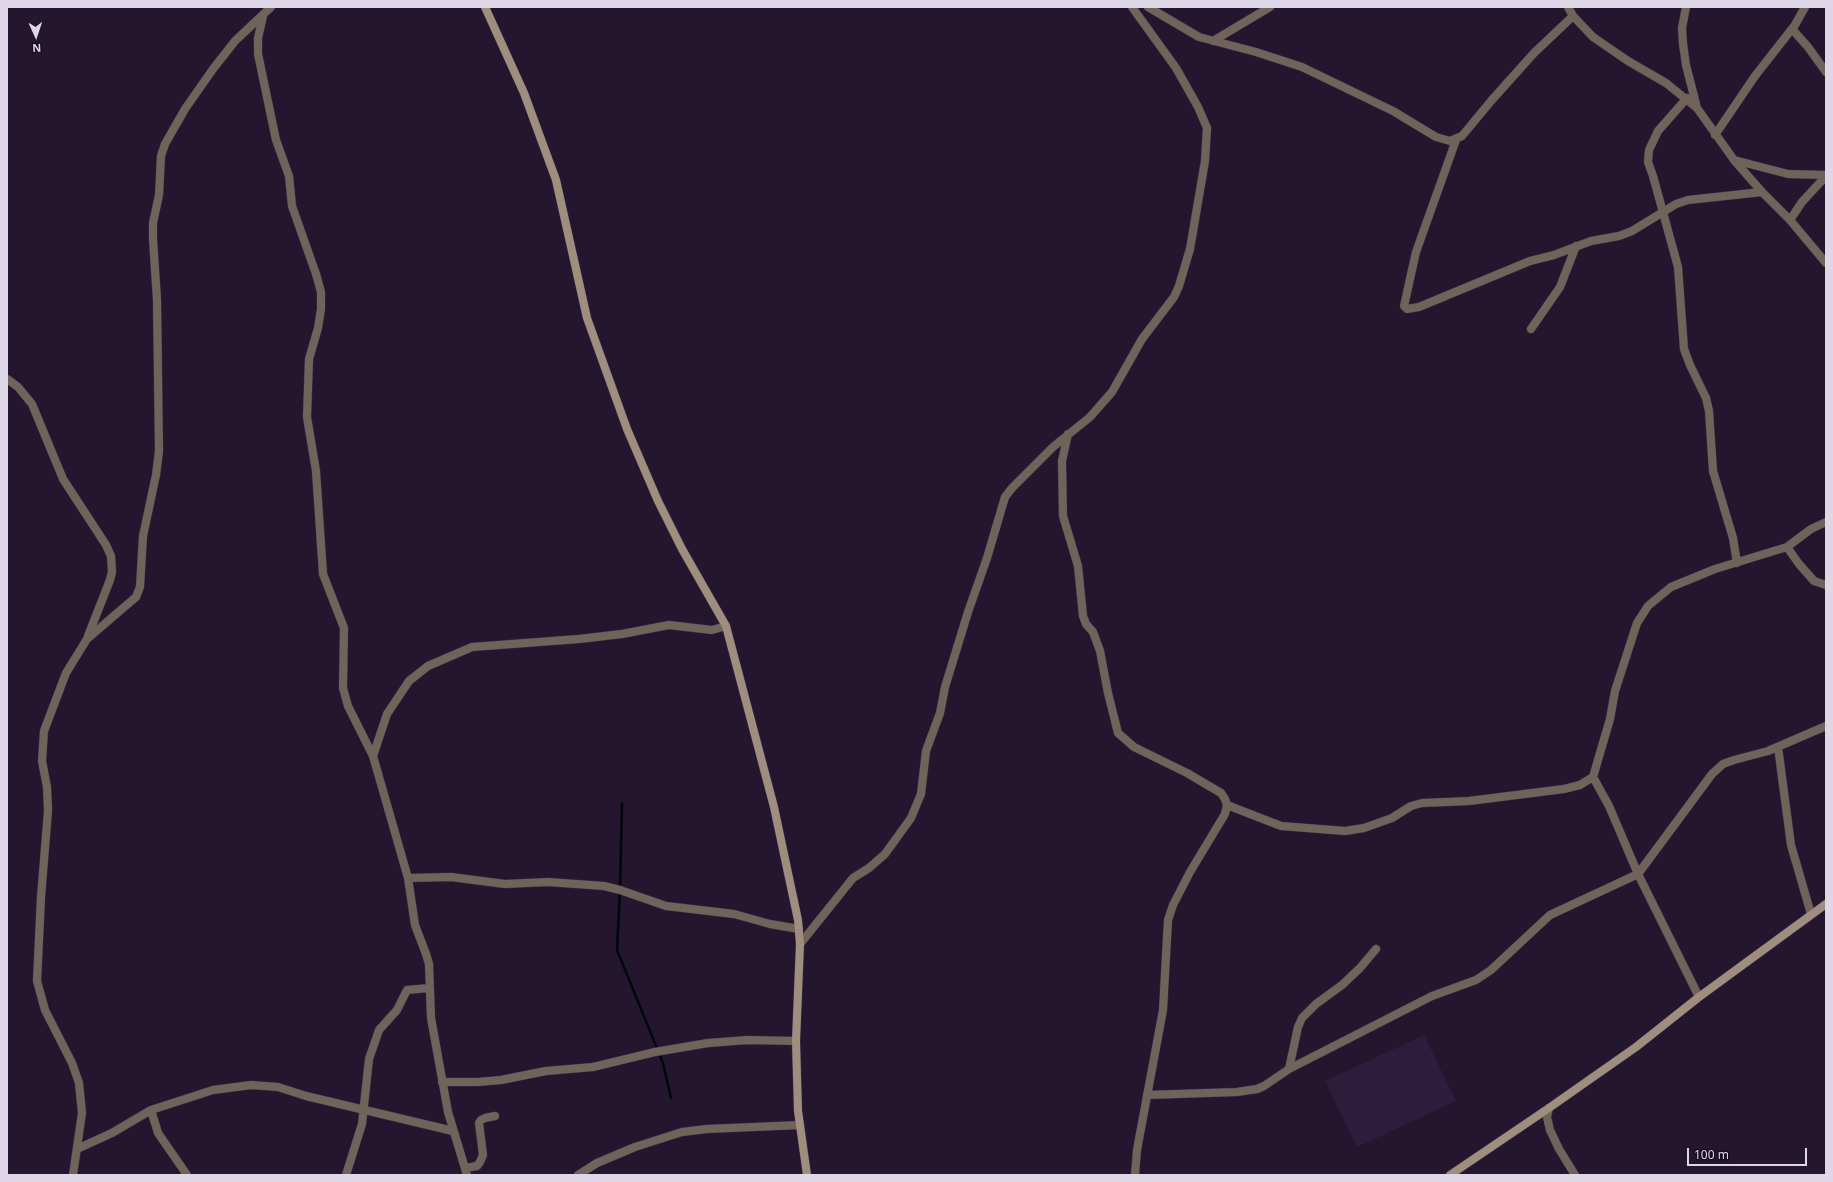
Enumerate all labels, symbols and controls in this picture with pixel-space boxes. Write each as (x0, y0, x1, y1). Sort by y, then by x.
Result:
north arrow (16, 16, 56, 56)
text: N (32, 41, 42, 56)
scale bar (1689, 1140, 1809, 1166)
text: 100 m (1694, 1146, 1729, 1163)

